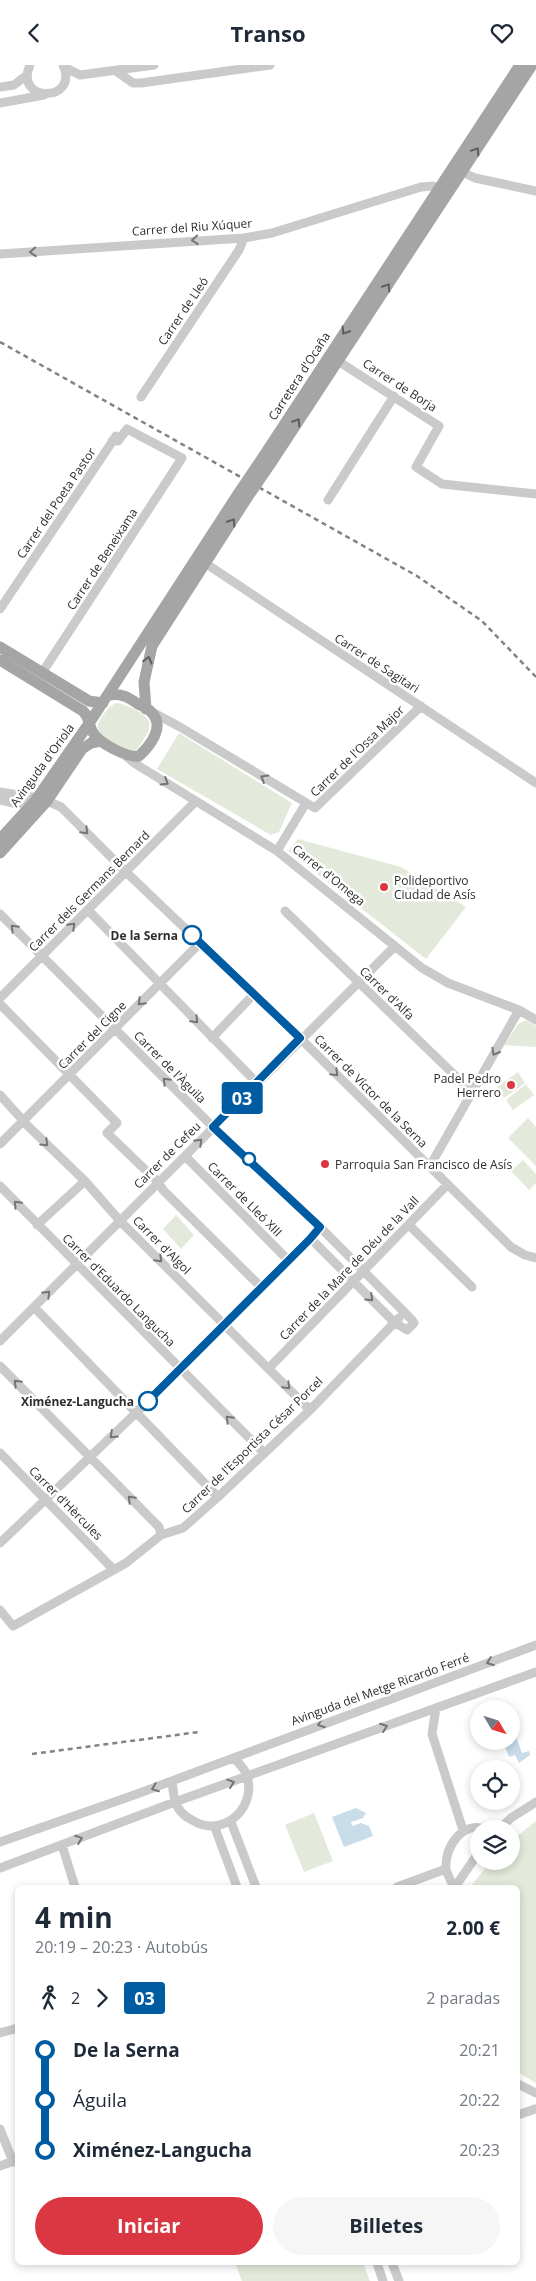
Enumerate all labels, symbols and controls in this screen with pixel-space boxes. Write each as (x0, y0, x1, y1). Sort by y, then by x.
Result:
text: Transo (230, 18, 306, 48)
icon: back (20, 19, 48, 47)
icon: heart (488, 19, 516, 47)
one-way arrow (470, 147, 479, 157)
street label: Carrer del Riu Xúquer (131, 214, 253, 240)
one-way arrow (191, 234, 199, 245)
one-way arrow (29, 246, 37, 257)
street label: Carrer de Lleó (154, 273, 212, 349)
one-way arrow (381, 283, 390, 292)
one-way arrow (342, 325, 352, 334)
street label: Carretera d'Ocaña (264, 329, 334, 423)
street label: Carrer de Borja (359, 355, 441, 415)
one-way arrow (291, 419, 301, 428)
street label: Carrer del Poeta Pastor (13, 444, 100, 562)
street label: Carrer de Beneixama (63, 505, 141, 613)
one-way arrow (225, 518, 235, 527)
street label: Carrer de Sagitari (331, 629, 423, 697)
one-way arrow (142, 656, 153, 665)
street label: Carrer de l'Ossa Major (306, 701, 408, 800)
street label: Avinguda d'Oriola (6, 720, 78, 810)
one-way arrow (260, 774, 269, 784)
one-way arrow (159, 776, 169, 785)
one-way arrow (79, 825, 88, 834)
street label: Carrer dels Germans Bernard (25, 827, 153, 955)
street label: Carrer d'Omega (289, 840, 369, 910)
place label: Polideportivo Ciudad de Asís (394, 872, 476, 903)
marker: Polideportivo Ciudad de Asís (378, 881, 390, 893)
one-way arrow (66, 923, 75, 932)
one-way arrow (11, 925, 20, 934)
marker: De la Serna (182, 925, 202, 945)
place label: De la Serna (111, 927, 178, 944)
street label: Carrer d'Alfa (356, 963, 418, 1023)
one-way arrow (138, 996, 147, 1005)
street label: Carrer del Cigne (54, 997, 130, 1073)
one-way arrow (189, 1014, 198, 1023)
street label: Carrer de l'Àguila (130, 1027, 210, 1107)
street label: Carrer de Víctor de la Serna (311, 1031, 431, 1151)
one-way arrow (492, 1047, 502, 1056)
one-way arrow (329, 1067, 338, 1076)
place label: Padel Pedro Herrero (433, 1070, 501, 1101)
one-way arrow (162, 1077, 171, 1086)
marker: Padel Pedro Herrero (505, 1079, 517, 1091)
line badge: 03 (220, 1082, 264, 1114)
text: 03 (232, 1086, 252, 1110)
street label: Carrer de Cefeu (130, 1118, 204, 1192)
one-way arrow (40, 1137, 49, 1146)
one-way arrow (193, 1138, 202, 1147)
unlabelled marker (242, 1152, 256, 1166)
place label: Parroquia San Francisco de Asís (335, 1156, 512, 1173)
street label: Carrer de Lleó XIII (204, 1158, 286, 1240)
marker: Parroquia San Francisco de Asís (319, 1158, 331, 1170)
street label: Carrer de la Mare de Déu de la Vall (275, 1192, 423, 1344)
one-way arrow (14, 1200, 23, 1209)
street label: Carrer d'Algol (129, 1212, 195, 1278)
street label: Carrer d'Eduardo Langucha (59, 1230, 179, 1350)
one-way arrow (153, 1254, 162, 1263)
one-way arrow (41, 1291, 50, 1300)
one-way arrow (364, 1292, 373, 1301)
street label: Carrer de l'Esportista César Porcel (178, 1373, 326, 1517)
one-way arrow (14, 1380, 23, 1389)
one-way arrow (281, 1380, 290, 1389)
marker: Ximénez-Langucha (138, 1391, 158, 1411)
place label: Ximénez-Langucha (21, 1393, 134, 1410)
one-way arrow (226, 1416, 235, 1425)
one-way arrow (109, 1429, 118, 1438)
street label: Carrer d'Hèrcules (25, 1462, 107, 1544)
one-way arrow (128, 1495, 137, 1504)
street label: Avinguda del Metge Ricardo Ferré (289, 1649, 472, 1729)
one-way arrow (486, 1656, 495, 1666)
north arrow (470, 1700, 520, 1750)
map controls (470, 1700, 520, 1870)
one-way arrow (318, 1718, 326, 1728)
one-way arrow (379, 1723, 388, 1733)
button: locate (470, 1760, 520, 1810)
one-way arrow (226, 1778, 235, 1788)
one-way arrow (151, 1781, 160, 1792)
button: layers (470, 1820, 520, 1870)
one-way arrow (74, 1835, 82, 1845)
text: 4 min (35, 1898, 113, 1936)
text: 2.00 € (446, 1915, 500, 1941)
text: 20:19 – 20:23 · Autobús (35, 1936, 208, 1958)
icon: walk (35, 1984, 63, 2012)
icon: forward (88, 1984, 116, 2012)
text: 03 (134, 1986, 155, 2010)
text: 2 (71, 1987, 80, 2009)
text: 2 paradas (426, 1987, 500, 2009)
text: De la Serna (73, 2037, 180, 2063)
text: 20:21 (459, 2039, 500, 2061)
text: Águila (73, 2087, 127, 2113)
text: 20:22 (459, 2089, 500, 2111)
text: Ximénez-Langucha (73, 2137, 252, 2163)
text: 20:23 (459, 2139, 500, 2161)
button: Iniciar (35, 2197, 263, 2255)
button: Billetes (273, 2197, 500, 2255)

